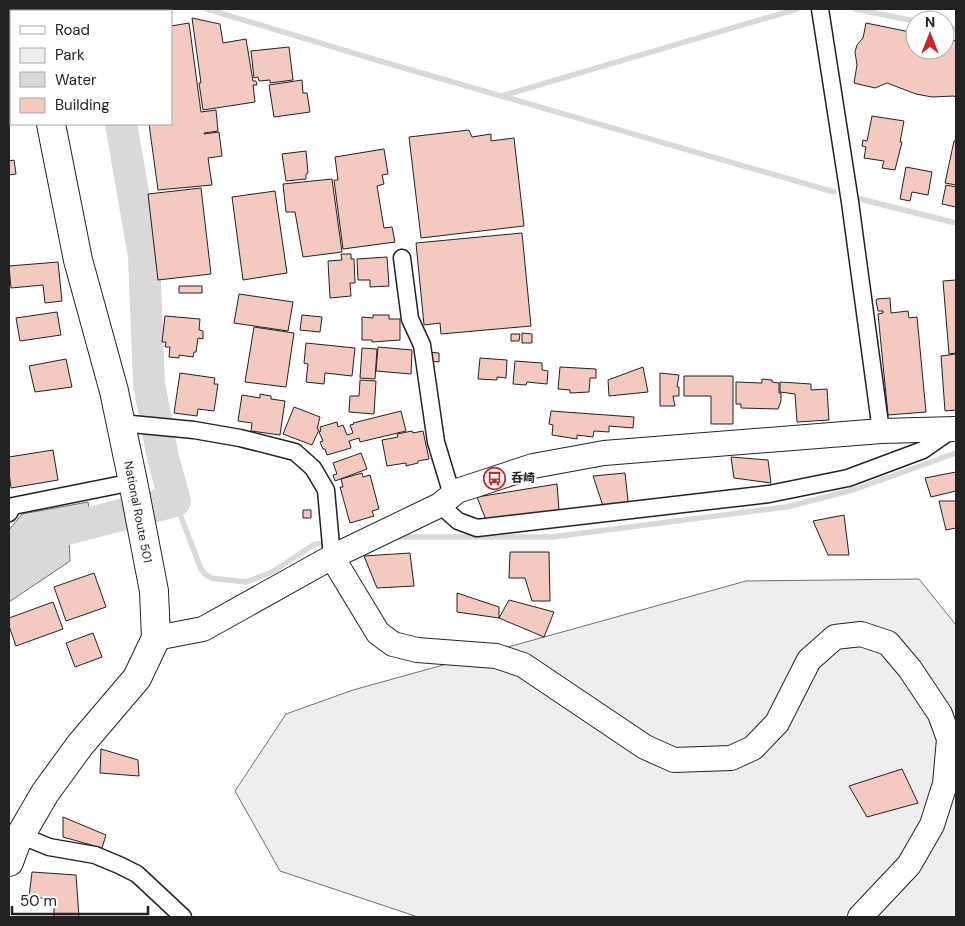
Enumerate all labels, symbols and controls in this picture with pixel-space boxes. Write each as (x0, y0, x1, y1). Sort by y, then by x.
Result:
legend (10, 10, 172, 125)
north arrow (905, 10, 955, 60)
text: N (925, 13, 935, 31)
text: Road (55, 20, 90, 40)
text: Park (55, 45, 85, 65)
text: Water (55, 70, 97, 90)
text: Building (55, 95, 110, 115)
street label: National Route 501 (120, 460, 156, 564)
bus stop icon: 呑崎 (483, 466, 507, 490)
place label: 呑崎 (511, 470, 535, 486)
scale bar (12, 884, 149, 916)
text: 50 m (20, 891, 57, 911)

